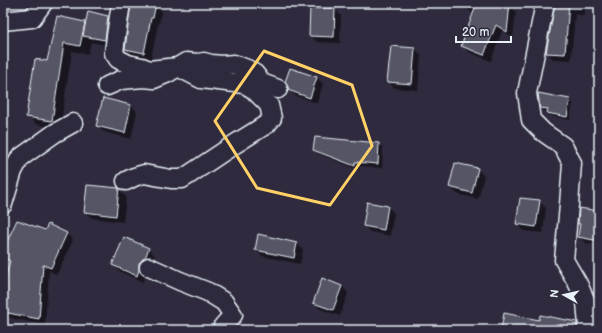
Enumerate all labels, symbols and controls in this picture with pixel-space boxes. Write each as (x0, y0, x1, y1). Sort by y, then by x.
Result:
scale bar (456, 18, 511, 44)
text: 20 m (462, 25, 489, 40)
north arrow (544, 275, 584, 315)
text: N (548, 289, 562, 299)

